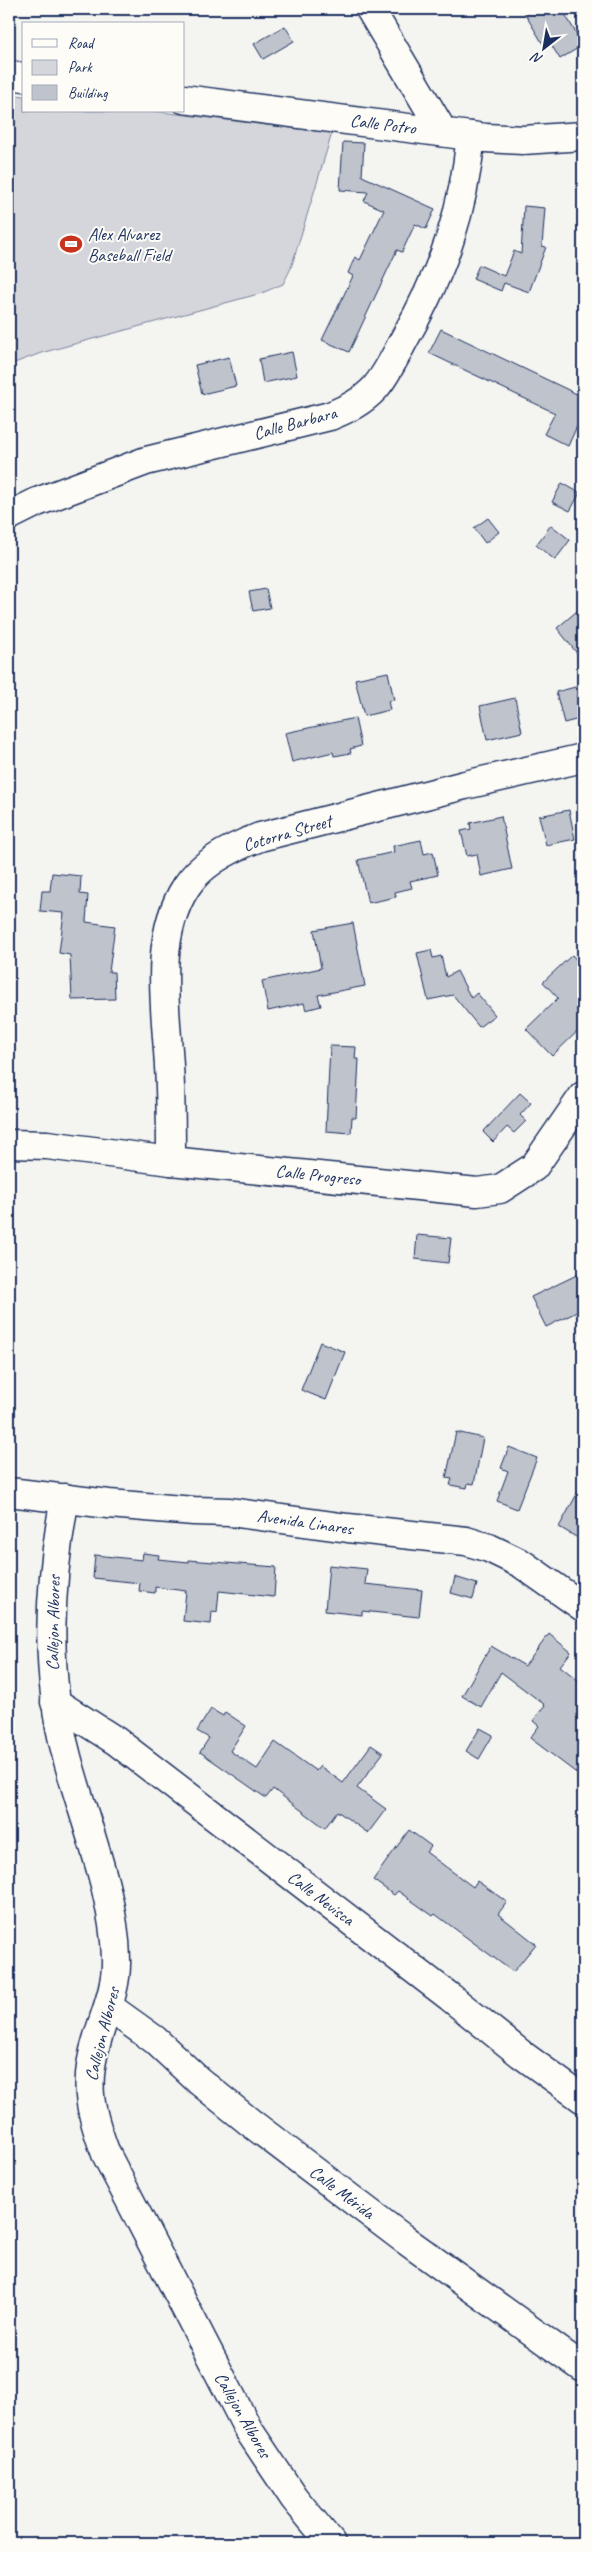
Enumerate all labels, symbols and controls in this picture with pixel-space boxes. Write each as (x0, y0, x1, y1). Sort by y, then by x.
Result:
legend (22, 22, 185, 112)
north arrow (520, 22, 570, 72)
text: Road (68, 34, 95, 53)
text: N (527, 48, 546, 68)
text: Park (68, 58, 93, 77)
text: Building (68, 84, 108, 103)
street label: Calle Potro (349, 109, 419, 139)
place label: Alex Alvarez Baseball Field (88, 223, 173, 266)
sports icon: Alex Alvarez Baseball Field (58, 231, 84, 257)
street label: Calle Barbara (251, 401, 341, 445)
street label: Cotorra Street (240, 809, 337, 856)
street label: Calle Progreso (275, 1160, 363, 1191)
street label: Avenida Linares (256, 1504, 356, 1540)
street label: Callejon Albores (41, 1573, 65, 1671)
street label: Calle Nevisca (283, 1866, 360, 1931)
street label: Callejon Albores (80, 1983, 125, 2083)
street label: Calle Mérida (305, 2160, 380, 2225)
street label: Callejon Albores (210, 2368, 277, 2463)

